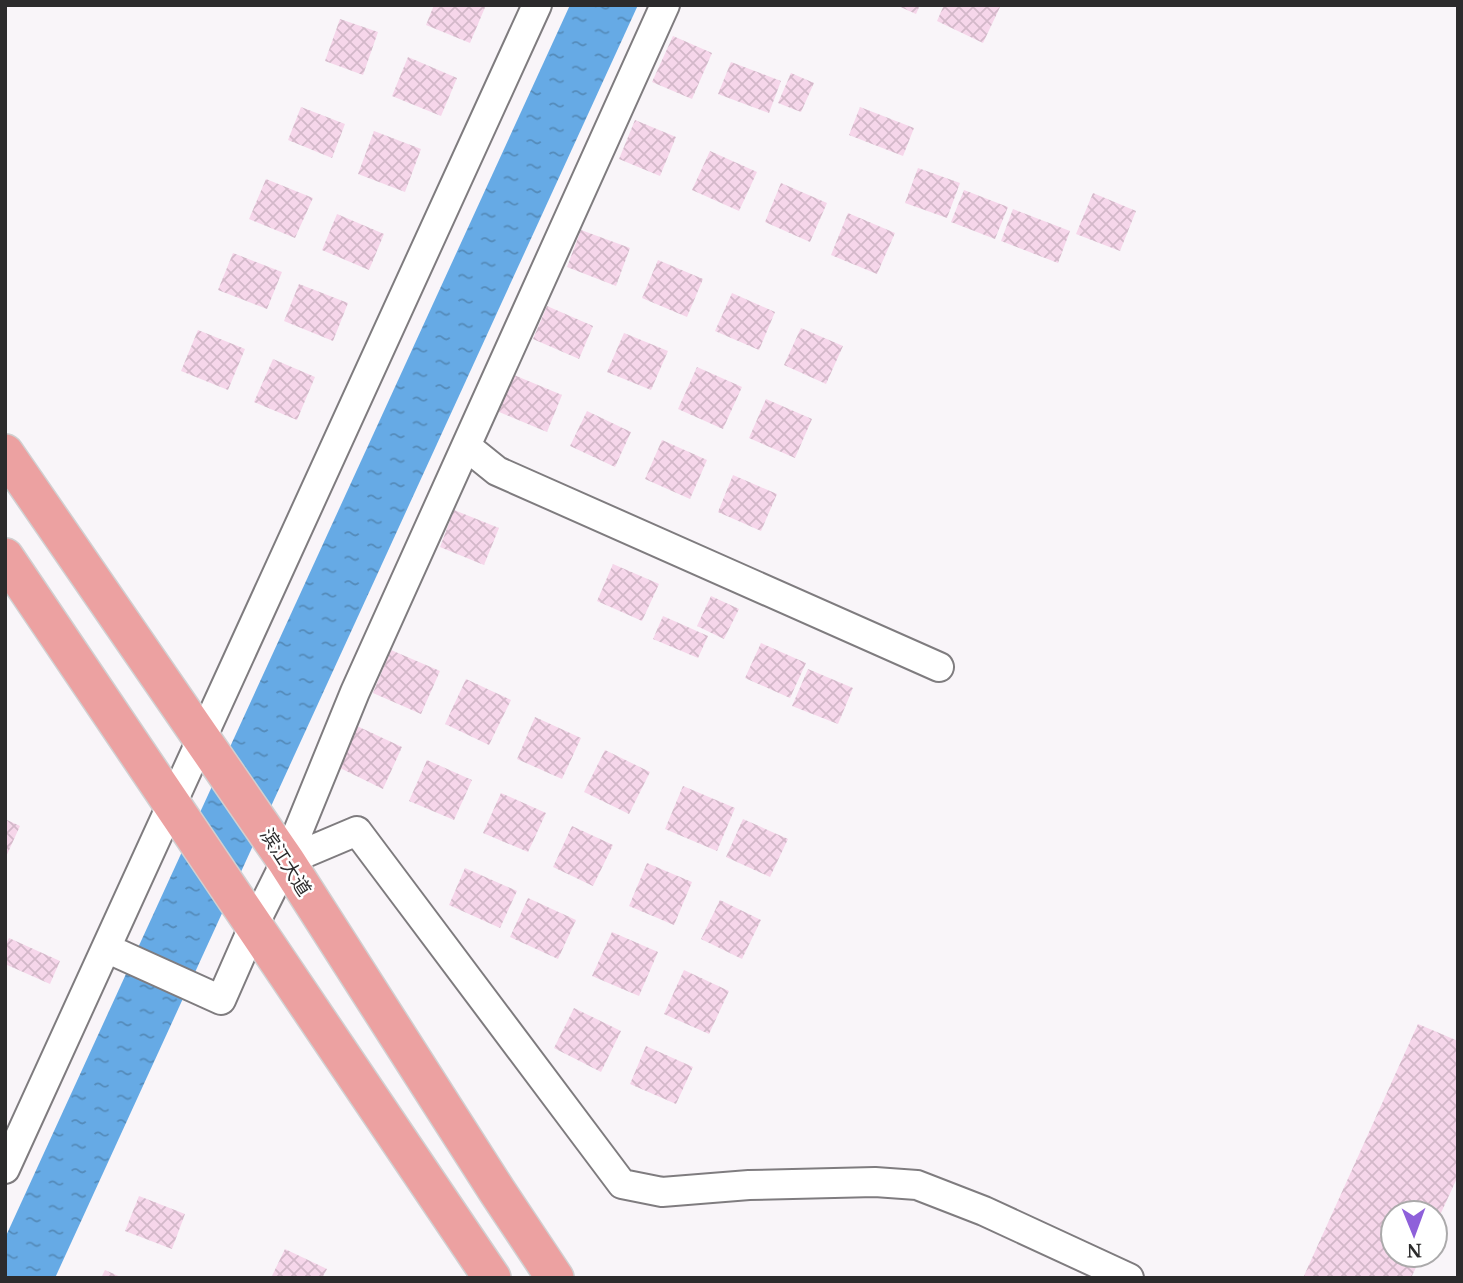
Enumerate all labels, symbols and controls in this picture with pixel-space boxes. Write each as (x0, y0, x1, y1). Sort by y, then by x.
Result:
street label: 滨江大道 (254, 823, 318, 901)
north arrow (1379, 1199, 1449, 1269)
text: N (1407, 1238, 1422, 1264)

